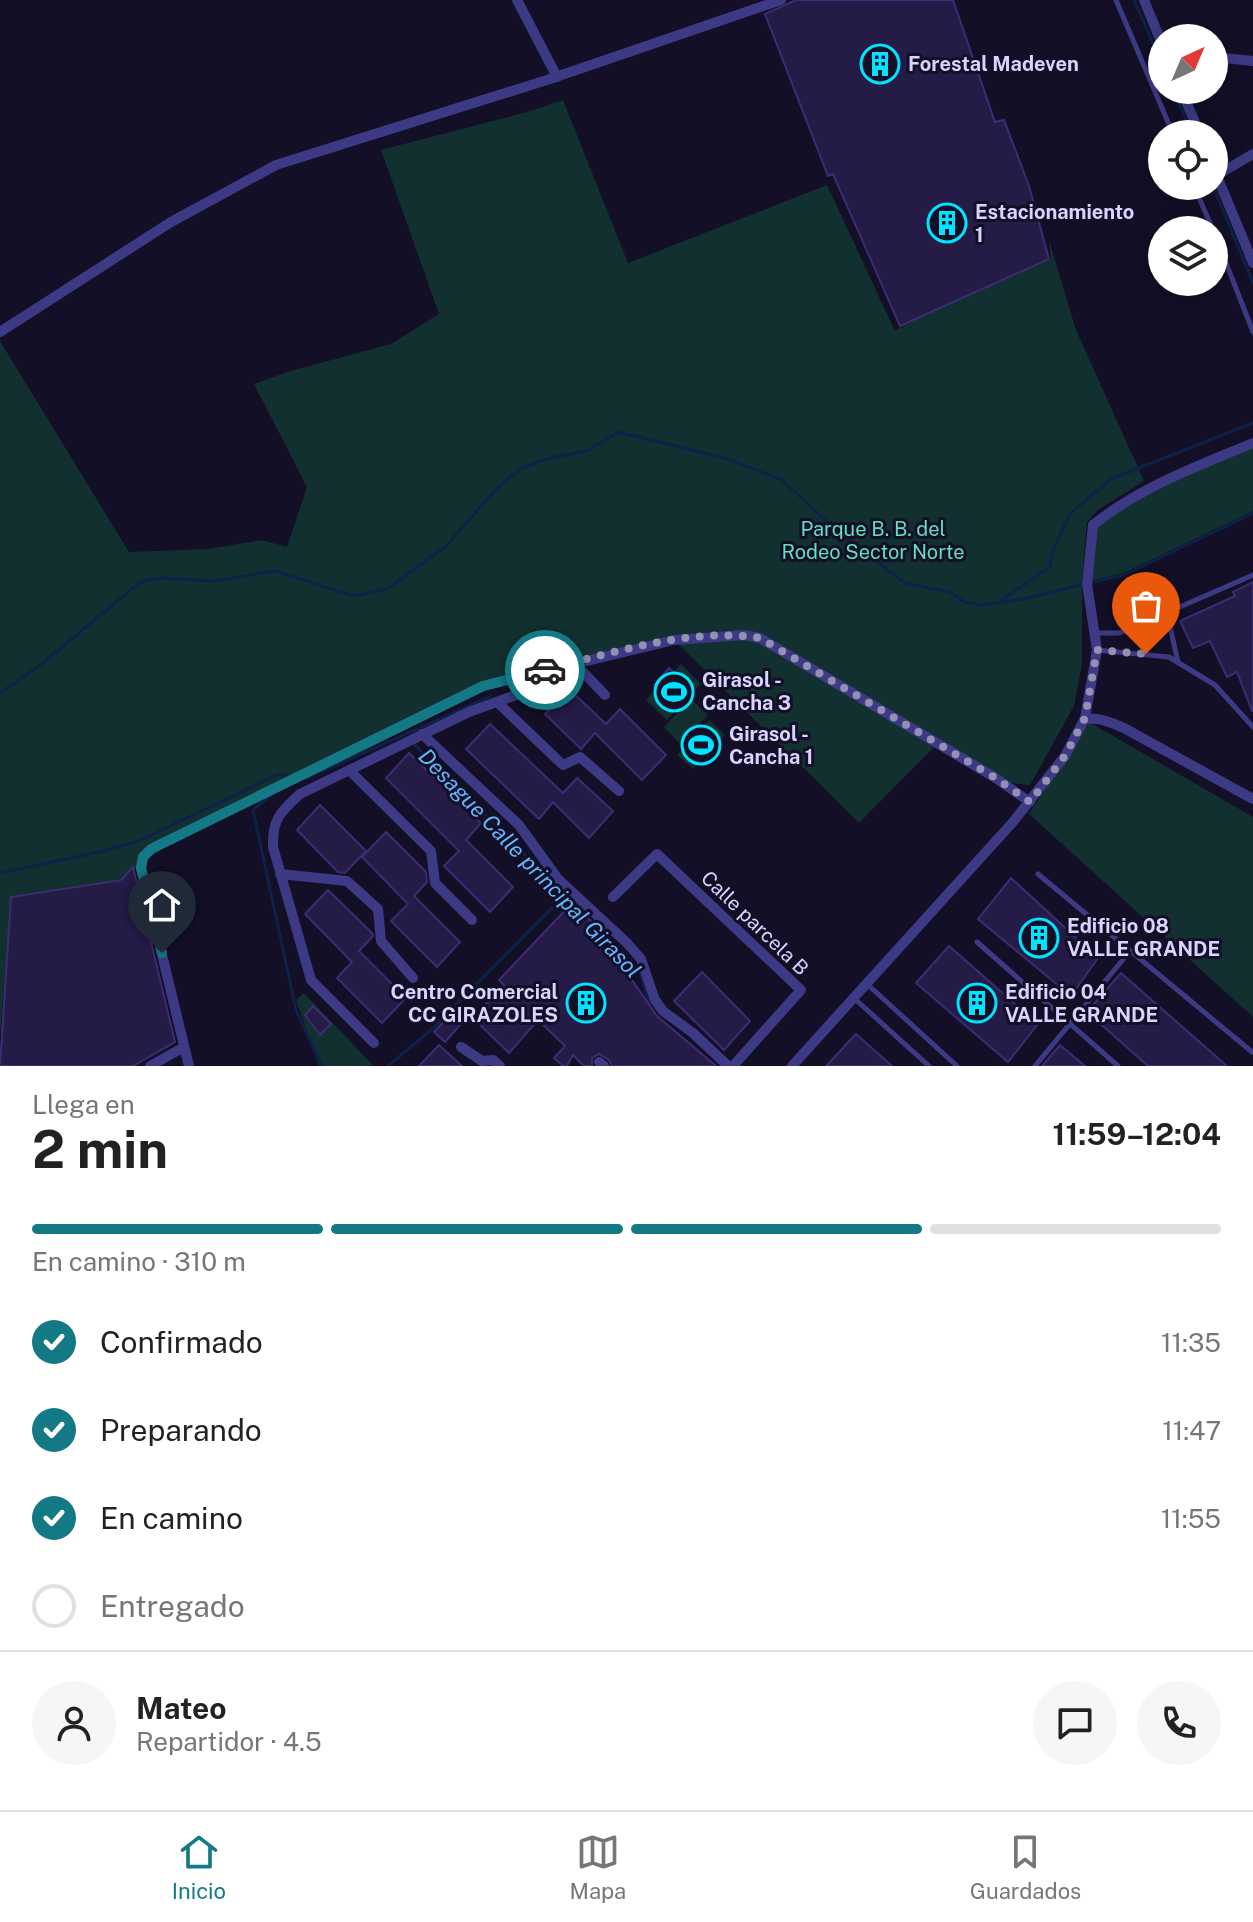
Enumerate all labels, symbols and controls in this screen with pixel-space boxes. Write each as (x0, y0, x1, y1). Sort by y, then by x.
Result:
north arrow (1148, 24, 1228, 104)
map controls (1148, 24, 1228, 296)
building icon: Forestal Madeven (859, 43, 901, 85)
place label: Forestal Madeven (908, 52, 1079, 76)
button: locate (1148, 120, 1228, 200)
place label: Estacionamiento 1 (975, 200, 1134, 247)
building icon: Estacionamiento 1 (926, 202, 968, 244)
button: layers (1148, 216, 1228, 296)
park label: Parque B. B. del Rodeo Sector Norte (781, 517, 965, 564)
pin (1112, 572, 1180, 654)
icon: bag (1124, 584, 1168, 628)
courier (505, 630, 585, 710)
icon: car (523, 648, 567, 692)
place label: Girasol - Cancha 3 (702, 668, 791, 715)
sports icon: Girasol - Cancha 3 (653, 671, 695, 713)
place label: Girasol - Cancha 1 (729, 722, 813, 769)
sports icon: Girasol - Cancha 1 (680, 724, 722, 766)
water label: Desague Calle principal Girasol (413, 743, 647, 983)
street label: Calle parcela B (696, 866, 814, 980)
pin (128, 871, 196, 953)
icon: home (140, 883, 184, 927)
place label: Edificio 08 VALLE GRANDE (1067, 914, 1220, 961)
building icon: Edificio 08 VALLE GRANDE (1018, 917, 1060, 959)
place label: Centro Comercial CC GIRAZOLES (390, 980, 558, 1027)
place label: Edificio 04 VALLE GRANDE (1005, 980, 1158, 1027)
building icon: Centro Comercial CC GIRAZOLES (565, 982, 607, 1024)
building icon: Edificio 04 VALLE GRANDE (956, 982, 998, 1024)
text: Llega en (32, 1089, 135, 1120)
text: 11:59–12:04 (1053, 1116, 1221, 1152)
text: 2 min (32, 1119, 168, 1180)
text: En camino · 310 m (32, 1246, 246, 1277)
icon: check (32, 1320, 76, 1364)
text: Confirmado (100, 1324, 263, 1360)
text: 11:35 (1161, 1327, 1221, 1358)
icon: check (32, 1408, 76, 1452)
text: Preparando (100, 1412, 262, 1448)
text: 11:47 (1162, 1415, 1221, 1446)
icon: check (32, 1496, 76, 1540)
text: En camino (100, 1500, 243, 1536)
text: 11:55 (1161, 1503, 1221, 1534)
text: Entregado (100, 1588, 245, 1624)
button: person (32, 1681, 116, 1765)
button: chat (1033, 1681, 1117, 1765)
button: phone (1137, 1681, 1221, 1765)
text: Mateo (136, 1690, 226, 1726)
text: Repartidor · 4.5 (136, 1726, 322, 1757)
tab: Inicio (172, 1830, 226, 1904)
tab: Mapa (569, 1830, 626, 1904)
tab: Guardados (970, 1830, 1081, 1904)

